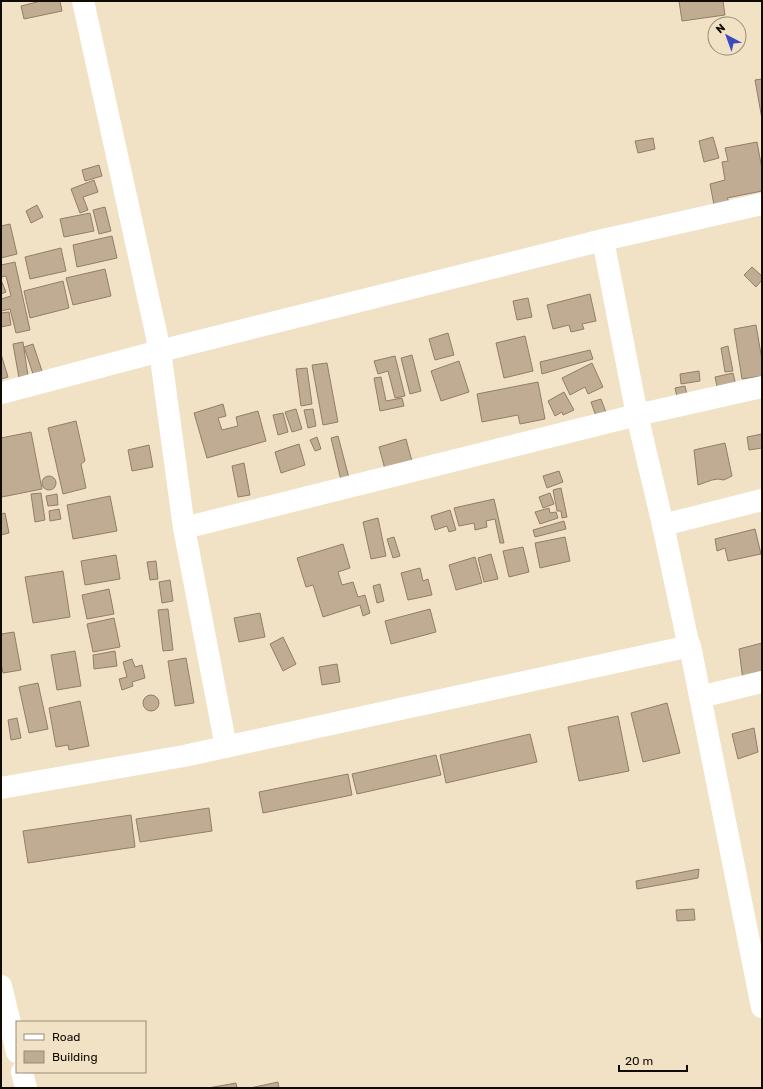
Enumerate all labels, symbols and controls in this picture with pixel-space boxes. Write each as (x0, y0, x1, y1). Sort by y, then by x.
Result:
north arrow (707, 16, 747, 56)
text: N (714, 21, 728, 36)
legend (16, 1021, 146, 1073)
text: Road (52, 1030, 80, 1044)
scale bar (619, 1047, 687, 1073)
text: Building (52, 1050, 98, 1064)
text: 20 m (625, 1054, 653, 1068)

